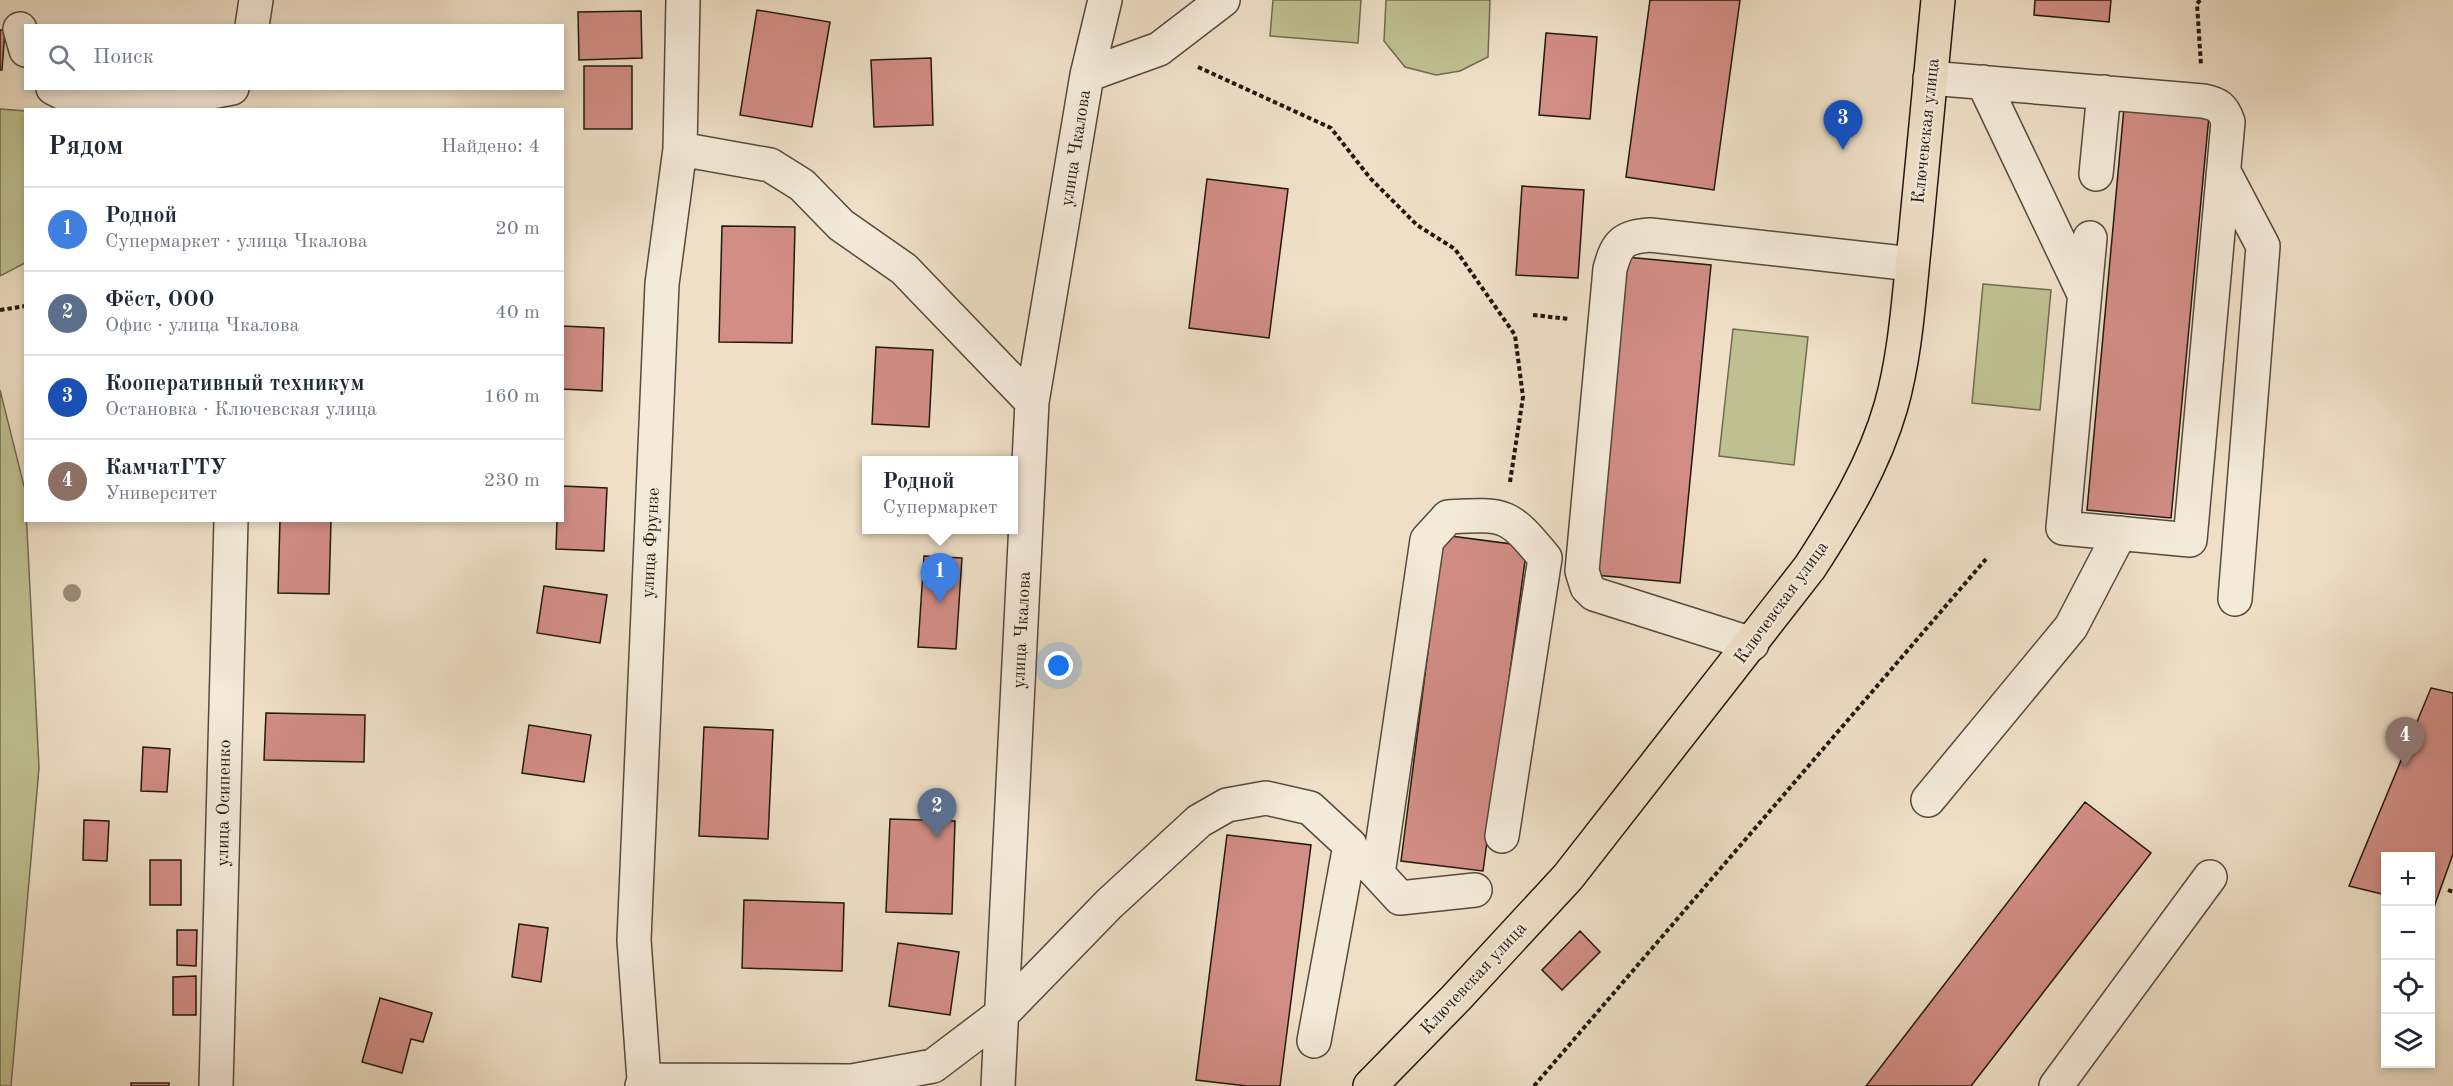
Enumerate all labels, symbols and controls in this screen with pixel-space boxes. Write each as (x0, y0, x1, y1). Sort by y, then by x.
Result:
search box (24, 24, 564, 90)
icon: search (45, 41, 78, 74)
text: Поиск (93, 46, 154, 68)
street label: Ключевская улица (1909, 57, 1943, 205)
street label: улица Чкалова (1058, 89, 1094, 208)
pin: 3 (1824, 100, 1862, 150)
text: Рядом (48, 134, 123, 160)
text: Найдено: 4 (441, 137, 540, 157)
text: Родной (105, 205, 177, 227)
text: 1 (62, 219, 73, 239)
text: 20 m (495, 219, 540, 239)
text: Супермаркет · улица Чкалова (105, 232, 368, 252)
text: Фёст, ООО (105, 289, 214, 311)
text: 2 (62, 303, 73, 323)
text: 40 m (495, 303, 540, 323)
text: Офис · улица Чкалова (105, 316, 299, 336)
text: Кооперативный техникум (105, 373, 365, 395)
text: 3 (62, 387, 73, 407)
text: 160 m (484, 387, 540, 407)
text: Остановка · Ключевская улица (105, 400, 377, 420)
popup (862, 456, 1018, 534)
text: КамчатГТУ (105, 457, 227, 479)
text: 4 (62, 471, 73, 491)
text: 230 m (484, 471, 540, 491)
text: Родной (883, 471, 955, 493)
text: Университет (105, 484, 217, 504)
street label: улица Фрунзе (639, 487, 663, 599)
text: Супермаркет (883, 498, 997, 518)
street label: Ключевская улица (1732, 538, 1832, 667)
pin: 1 (920, 554, 960, 603)
street label: улица Чкалова (1010, 571, 1034, 689)
your location (1044, 651, 1073, 680)
pin: 4 (2386, 718, 2424, 767)
street label: улица Осипенко (214, 739, 234, 867)
pin: 2 (918, 788, 956, 838)
map controls (2381, 852, 2435, 1068)
button: + (2381, 852, 2435, 906)
button: − (2381, 906, 2435, 960)
street label: Ключевская улица (1417, 919, 1530, 1038)
button: locate (2381, 960, 2435, 1014)
button: layers (2381, 1014, 2435, 1068)

